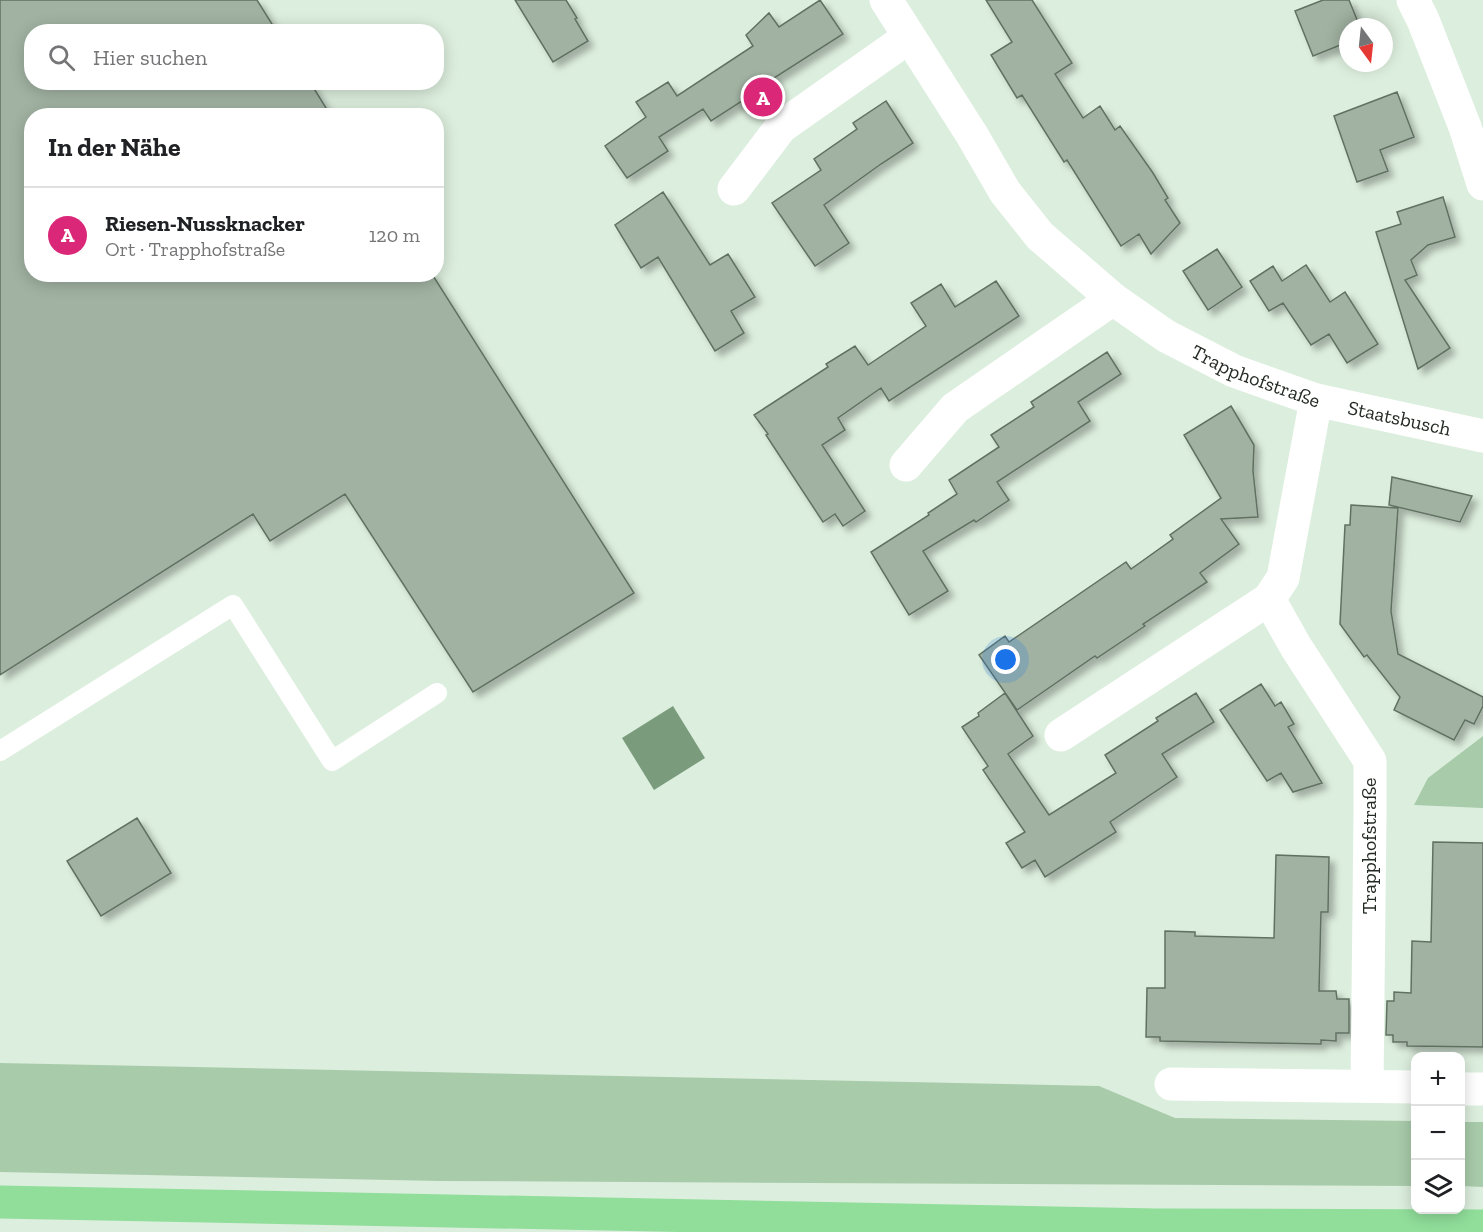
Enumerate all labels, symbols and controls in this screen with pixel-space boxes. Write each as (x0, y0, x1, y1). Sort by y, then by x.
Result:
north arrow (1339, 18, 1393, 72)
search box (24, 24, 444, 90)
icon: search (45, 41, 78, 74)
text: Hier suchen (93, 44, 207, 71)
pin: A (744, 74, 783, 120)
text: In der Nähe (48, 131, 180, 163)
text: Riesen-Nussknacker (105, 210, 305, 237)
text: A (61, 223, 74, 247)
text: 120 m (369, 223, 420, 247)
text: Ort · Trapphofstraße (105, 237, 285, 261)
street label: Trapphofstraße (1188, 339, 1324, 413)
street label: Staatsbusch (1346, 395, 1454, 441)
your location (991, 645, 1020, 674)
street label: Trapphofstraße (1357, 778, 1381, 914)
map controls (1411, 1052, 1465, 1214)
button: + (1411, 1052, 1465, 1106)
button: − (1411, 1106, 1465, 1160)
button: layers (1411, 1160, 1465, 1214)

